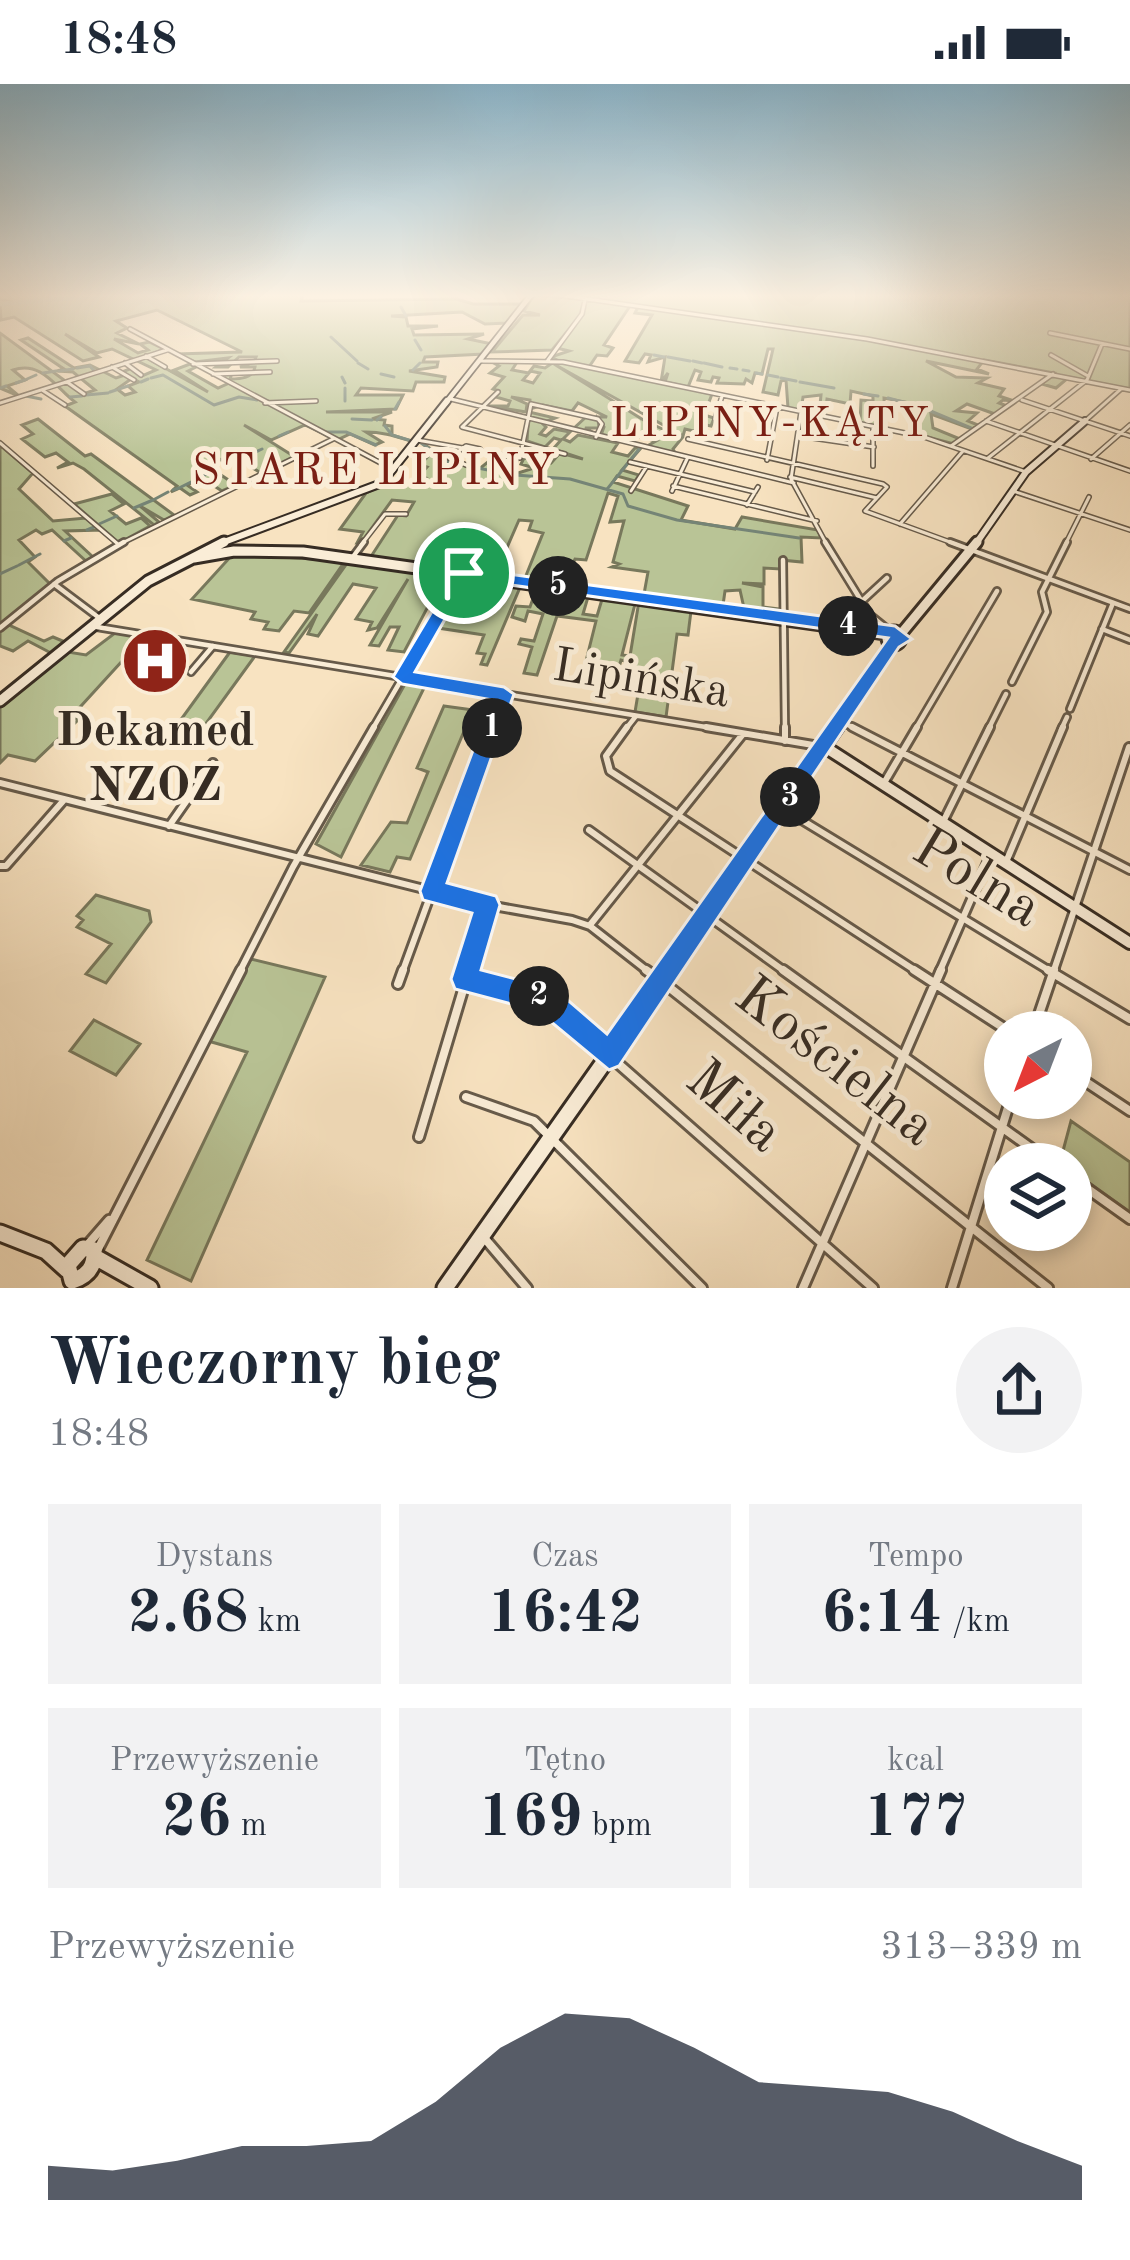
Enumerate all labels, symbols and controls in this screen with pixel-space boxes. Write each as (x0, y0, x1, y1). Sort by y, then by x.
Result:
text: 18:48 (60, 19, 177, 64)
district label: LIPINY-KĄTY (610, 404, 932, 446)
district label: STARE LIPINY (192, 450, 558, 495)
pin (413, 522, 515, 624)
icon: arrive (431, 540, 497, 606)
pin: 5 (528, 556, 588, 616)
text: 5 (548, 569, 568, 602)
pin: 4 (818, 596, 878, 656)
text: 4 (838, 609, 858, 642)
hospital icon: Dekamed NZOZ (120, 626, 190, 696)
street label: Lipińska (549, 642, 733, 718)
pin: 1 (462, 698, 522, 758)
place label: Dekamed NZOZ (56, 708, 254, 811)
text: 1 (482, 711, 502, 744)
pin: 3 (760, 767, 820, 827)
text: 3 (780, 780, 800, 813)
street label: Polna (902, 820, 1050, 940)
pin: 2 (509, 966, 569, 1026)
street label: Kościelna (723, 968, 945, 1158)
text: 2 (529, 979, 549, 1012)
north arrow (984, 1011, 1092, 1119)
map controls (984, 1011, 1092, 1251)
street label: Miła (674, 1051, 792, 1165)
button: layers (984, 1143, 1092, 1251)
button: share (956, 1327, 1082, 1453)
text: Wieczorny bieg (48, 1333, 501, 1399)
text: 18:48 (48, 1415, 149, 1454)
text: Dystans (156, 1541, 273, 1574)
text: Czas (531, 1541, 599, 1574)
text: Tempo (868, 1541, 964, 1574)
text: 2.68 (127, 1585, 249, 1645)
text: 16:42 (487, 1585, 643, 1645)
text: 6:14 (821, 1585, 943, 1645)
text: km (249, 1606, 301, 1639)
text: /km (943, 1606, 1010, 1639)
text: Przewyższenie (110, 1745, 319, 1778)
text: Tętno (524, 1745, 606, 1778)
text: kcal (887, 1745, 944, 1778)
text: 26 (162, 1789, 231, 1849)
text: 169 (478, 1789, 582, 1849)
text: 177 (863, 1789, 968, 1849)
text: m (231, 1810, 267, 1843)
text: bpm (582, 1810, 652, 1843)
text: Przewyższenie (48, 1928, 295, 1967)
text: 313–339 m (880, 1928, 1082, 1967)

